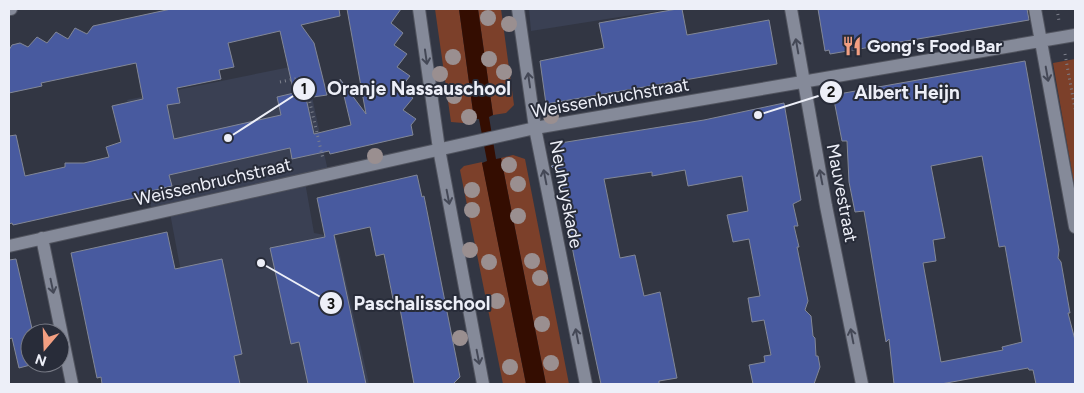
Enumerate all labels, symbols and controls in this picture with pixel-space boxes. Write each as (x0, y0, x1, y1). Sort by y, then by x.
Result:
restaurant icon: Gong's Food Bar (841, 35, 863, 57)
place label: Gong's Food Bar (867, 35, 1002, 57)
one-way arrow (792, 38, 802, 54)
one-way arrow (422, 49, 432, 65)
one-way arrow (1043, 65, 1052, 81)
callout: Oranje Nassauschool (292, 72, 521, 106)
one-way arrow (523, 72, 533, 88)
street label: Weissenbruchstraat (529, 73, 691, 123)
callout: Albert Heijn (819, 75, 969, 109)
text: Oranje Nassauschool (327, 77, 511, 100)
text: 1 (301, 80, 307, 98)
text: Albert Heijn (854, 81, 960, 104)
text: 2 (827, 83, 836, 101)
street label: Neuhuyskade (545, 138, 587, 250)
street label: Mauvestraat (822, 142, 862, 244)
street label: Weissenbruchstraat (133, 153, 294, 211)
one-way arrow (540, 169, 549, 185)
one-way arrow (816, 169, 825, 185)
one-way arrow (444, 188, 454, 204)
one-way arrow (47, 278, 57, 294)
callout: Paschalisschool (319, 286, 501, 320)
text: Paschalisschool (354, 292, 490, 315)
text: 3 (327, 295, 335, 313)
north arrow (20, 323, 70, 373)
one-way arrow (571, 329, 581, 345)
one-way arrow (847, 329, 857, 345)
one-way arrow (474, 348, 484, 364)
text: N (33, 350, 49, 370)

